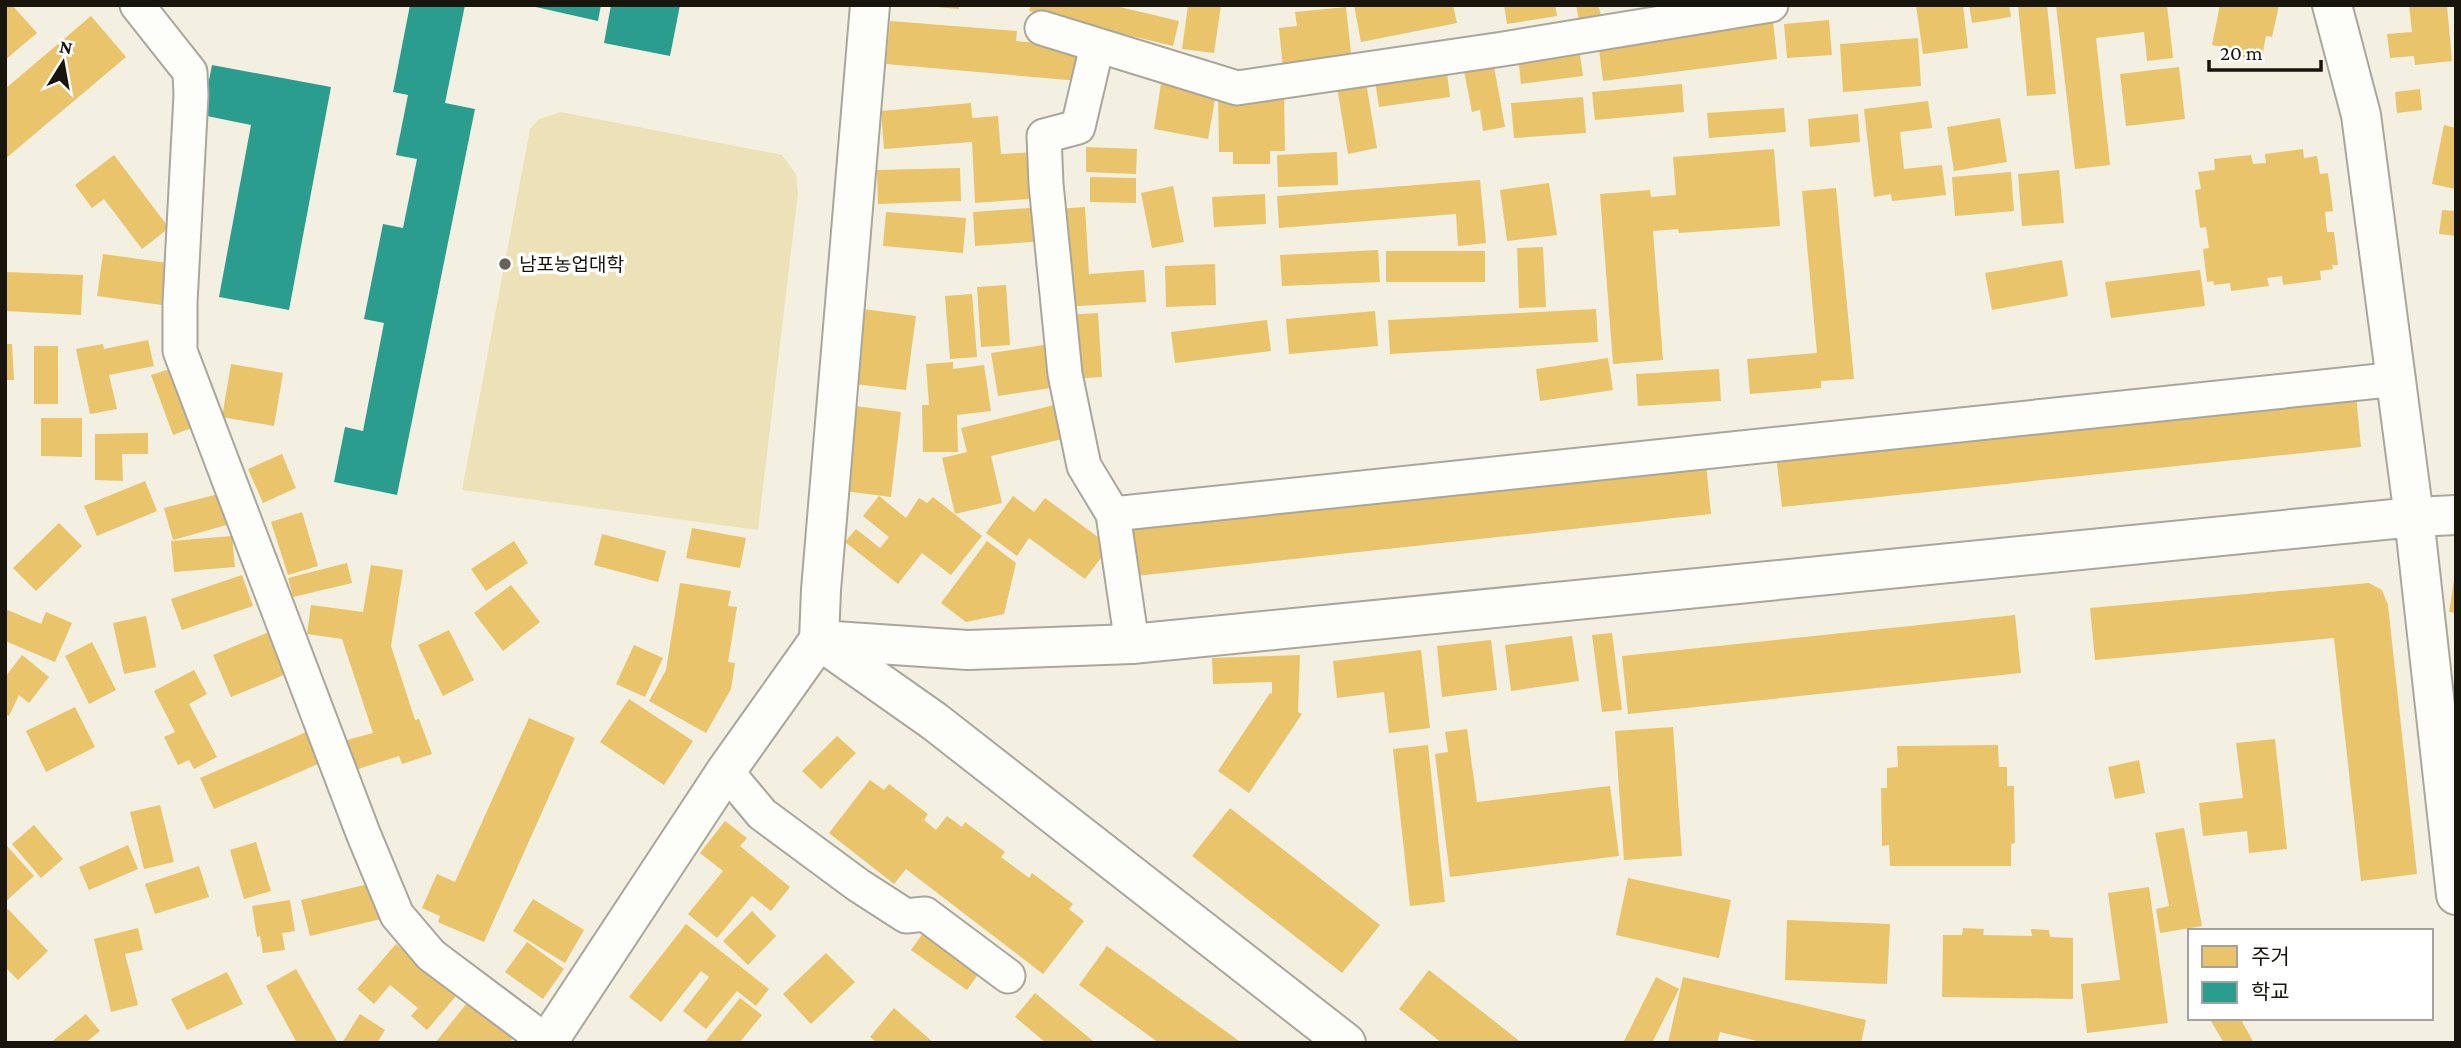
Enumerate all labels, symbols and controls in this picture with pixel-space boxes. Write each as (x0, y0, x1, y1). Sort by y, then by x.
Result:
north arrow (28, 28, 98, 98)
scale bar (2209, 28, 2321, 72)
text: N (58, 35, 75, 58)
text: 20 m (2220, 41, 2263, 65)
place label: 남포농업대학 (519, 254, 624, 275)
marker: 남포농업대학 (497, 256, 513, 272)
legend (2188, 929, 2433, 1020)
text: 주거 (2251, 945, 2290, 969)
text: 학교 (2251, 980, 2290, 1004)

